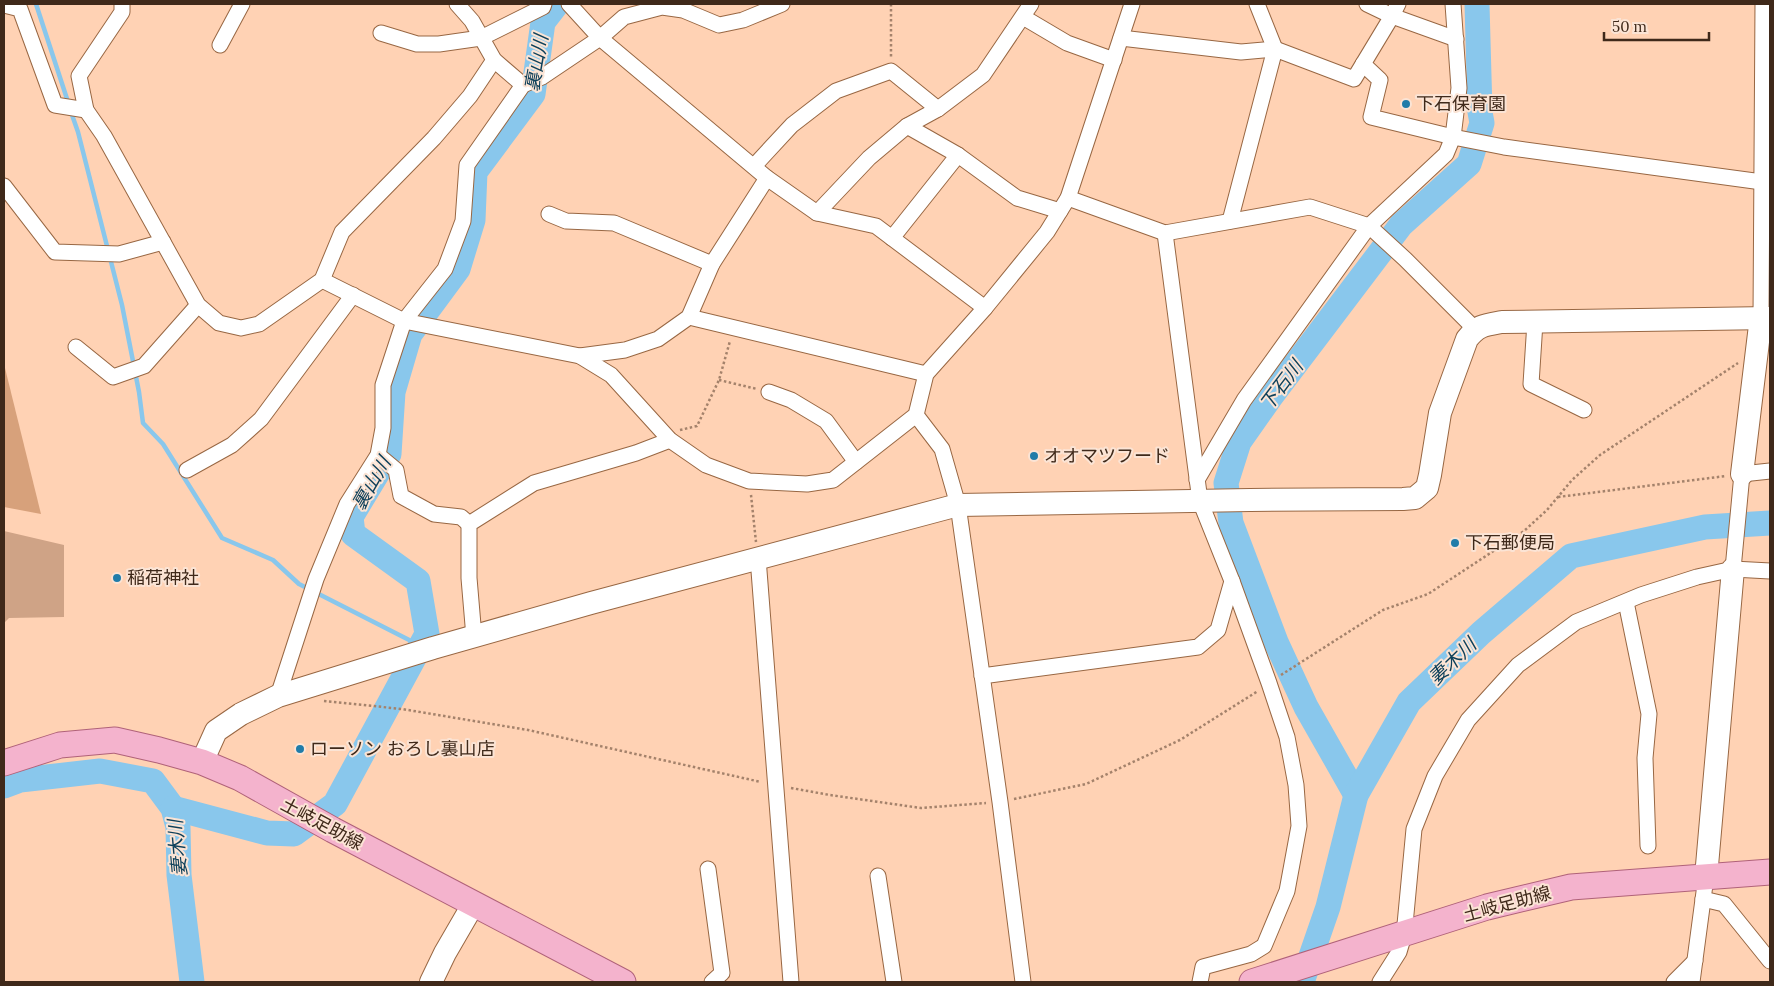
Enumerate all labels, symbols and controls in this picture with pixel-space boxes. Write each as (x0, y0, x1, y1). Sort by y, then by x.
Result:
scale bar (1604, 10, 1709, 42)
text: 50 m (1612, 17, 1647, 36)
water label: 裏山川 (519, 31, 553, 93)
place label: 下石保育園 (1416, 92, 1506, 115)
marker: 下石保育園 (1400, 98, 1412, 110)
water label: 下石川 (1254, 353, 1309, 415)
place label: オオマツフード (1044, 444, 1170, 467)
marker: オオマツフード (1028, 450, 1040, 462)
water label: 裏山川 (346, 451, 397, 514)
place label: 下石郵便局 (1465, 531, 1555, 554)
marker: 下石郵便局 (1449, 537, 1461, 549)
place label: 稲荷神社 (127, 566, 199, 589)
marker: 稲荷神社 (111, 572, 123, 584)
water label: 妻木川 (1423, 631, 1482, 689)
place label: ローソン おろし裏山店 (310, 737, 495, 760)
marker: ローソン おろし裏山店 (294, 743, 306, 755)
street label: 土岐足助線 (277, 792, 367, 855)
water label: 妻木川 (162, 817, 191, 877)
street label: 土岐足助線 (1460, 881, 1553, 926)

